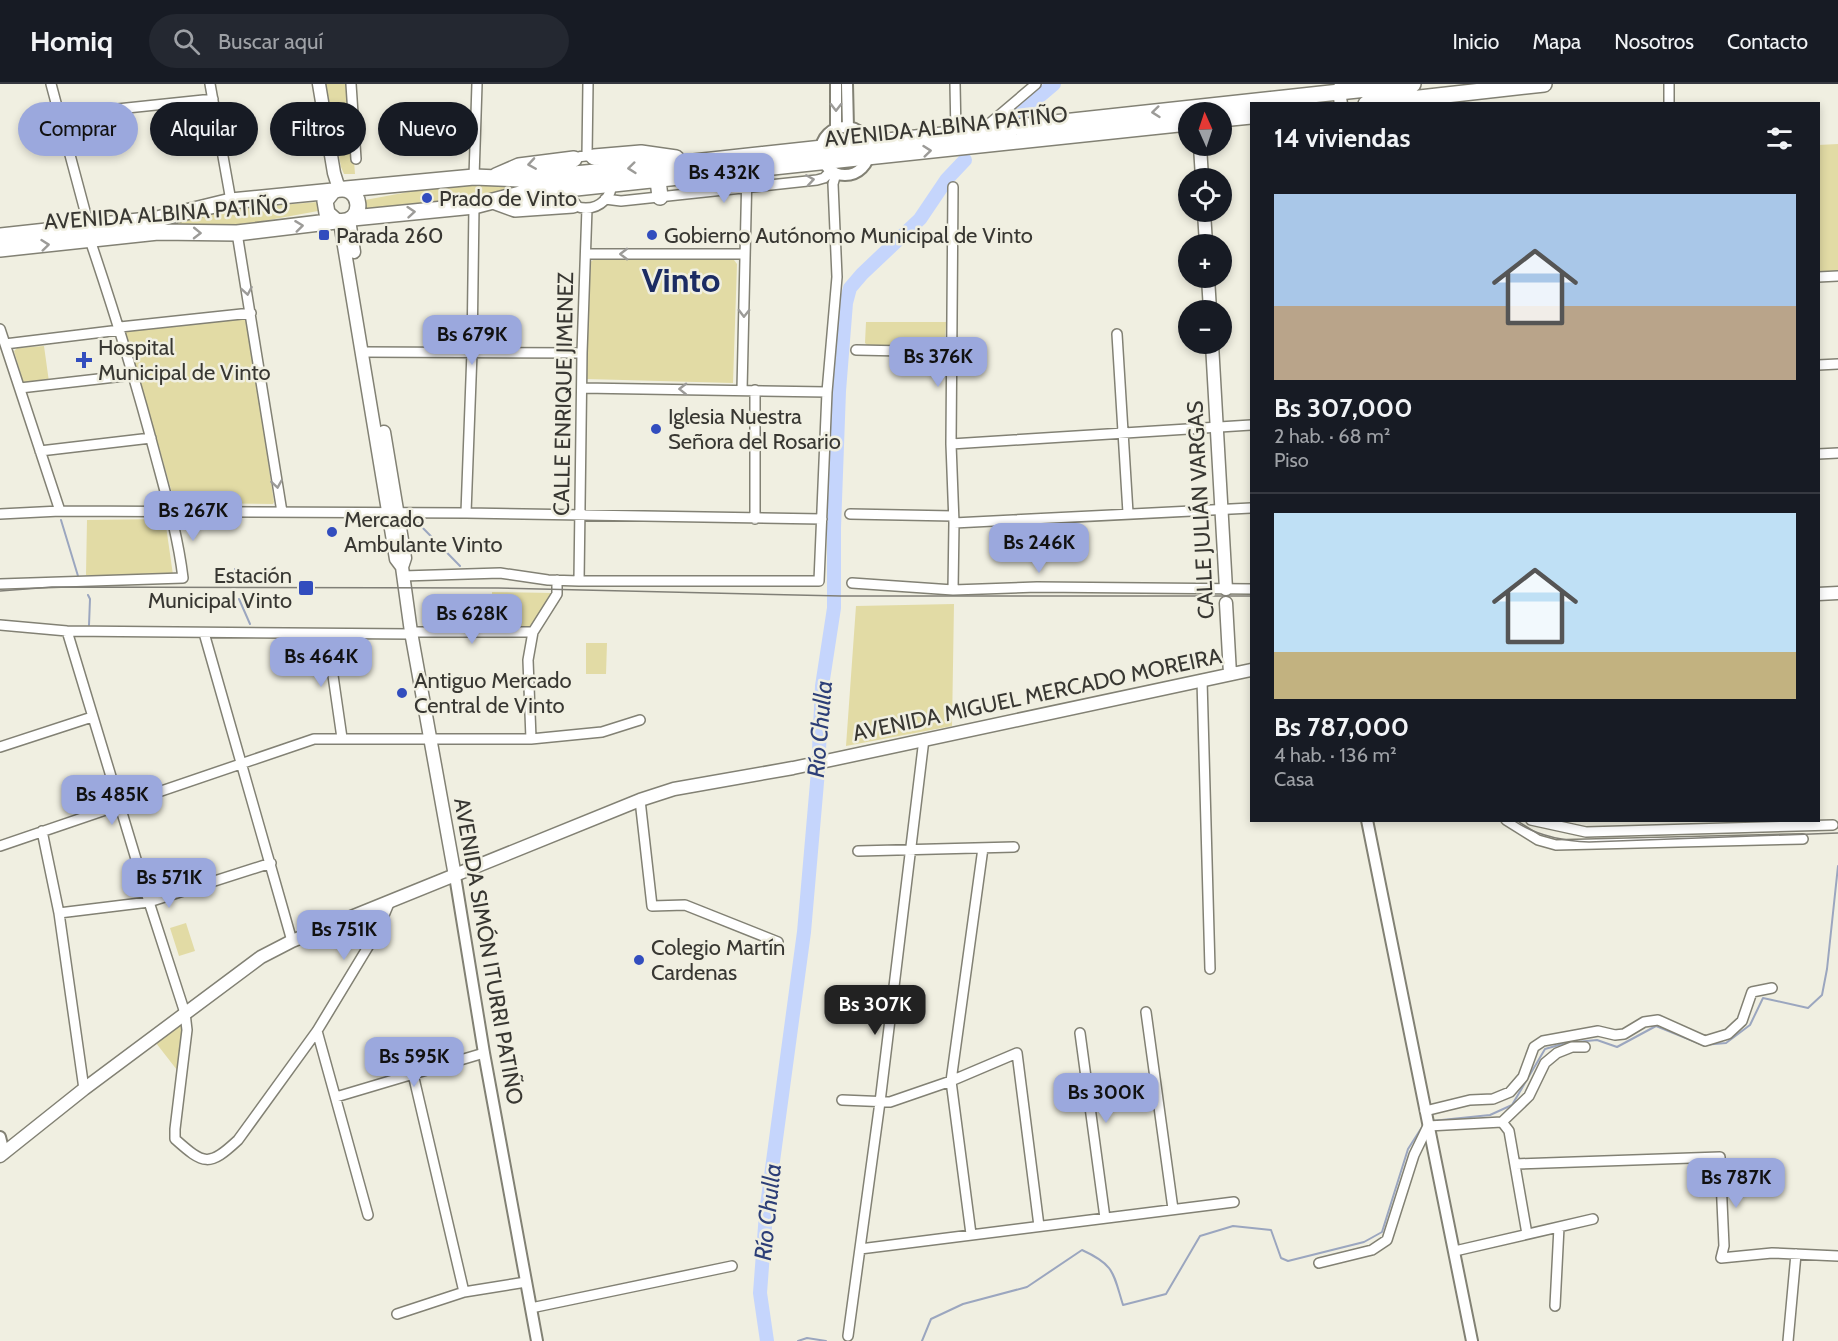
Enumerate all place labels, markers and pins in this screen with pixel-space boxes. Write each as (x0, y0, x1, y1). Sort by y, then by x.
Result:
pin: Bs 432K (669, 153, 779, 204)
place label: Prado de Vinto (439, 185, 577, 212)
marker: Prado de Vinto (420, 191, 434, 205)
place label: Parada 260 (336, 222, 443, 249)
place label: Gobierno Autónomo Municipal de Vinto (664, 222, 1033, 249)
marker: Parada 260 (317, 228, 331, 242)
marker: Gobierno Autónomo Municipal de Vinto (645, 228, 659, 242)
pin: Bs 679K (417, 315, 527, 366)
place label: Hospital Municipal de Vinto (98, 334, 271, 386)
pin: Bs 376K (883, 337, 993, 388)
marker: Hospital Municipal de Vinto (75, 351, 93, 369)
place label: Iglesia Nuestra Señora del Rosario (668, 403, 841, 455)
marker: Iglesia Nuestra Señora del Rosario (649, 422, 663, 436)
pin: Bs 267K (138, 491, 248, 542)
place label: Mercado Ambulante Vinto (344, 506, 503, 558)
pin: Bs 246K (984, 523, 1094, 574)
marker: Mercado Ambulante Vinto (325, 525, 339, 539)
place label: Estación Municipal Vinto (148, 562, 292, 614)
marker: Estación Municipal Vinto (297, 579, 315, 597)
pin: Bs 628K (417, 594, 527, 645)
pin: Bs 464K (266, 637, 376, 688)
place label: Antiguo Mercado Central de Vinto (414, 667, 572, 719)
marker: Antiguo Mercado Central de Vinto (395, 686, 409, 700)
pin: Bs 485K (57, 775, 167, 826)
pin: Bs 571K (114, 858, 224, 909)
pin: Bs 751K (289, 910, 399, 961)
place label: Colegio Martín Cardenas (651, 934, 785, 986)
marker: Colegio Martín Cardenas (632, 953, 646, 967)
pin: Bs 307K (820, 985, 930, 1036)
pin: Bs 595K (359, 1037, 469, 1088)
pin: Bs 300K (1051, 1073, 1161, 1124)
pin: Bs 787K (1681, 1158, 1791, 1209)

